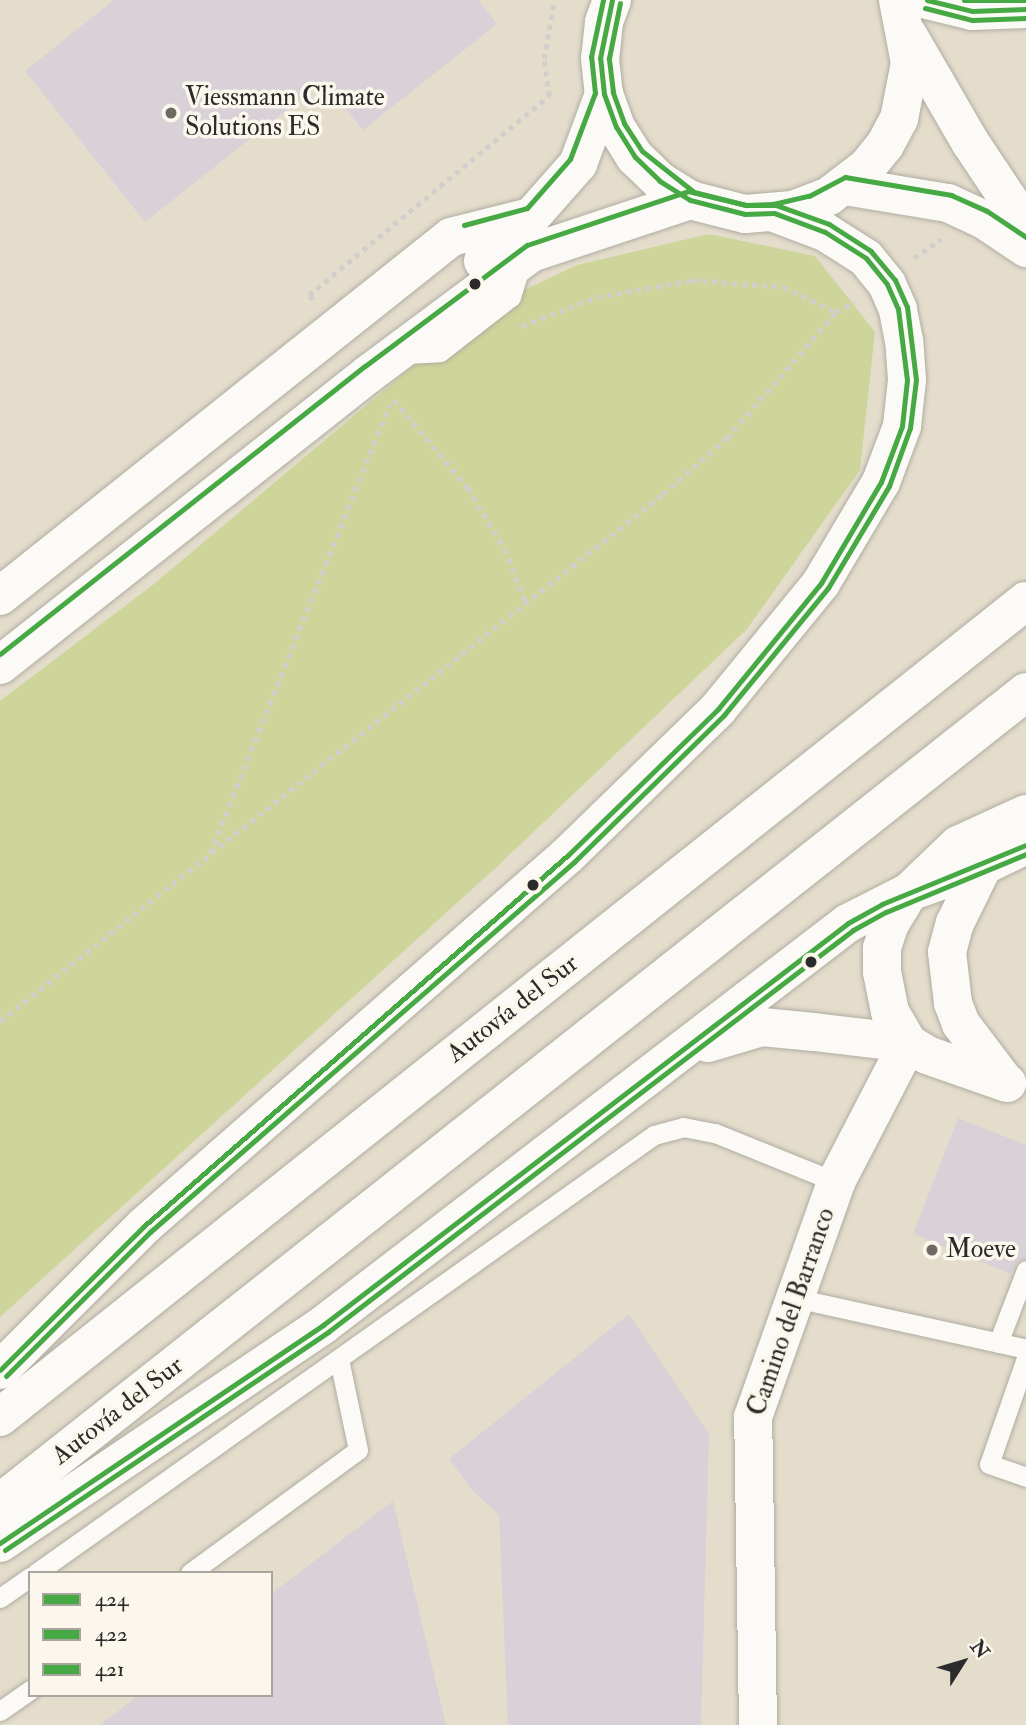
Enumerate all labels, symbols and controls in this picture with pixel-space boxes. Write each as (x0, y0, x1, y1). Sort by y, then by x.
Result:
place label: Viessmann Climate Solutions ES (185, 82, 385, 144)
marker: Viessmann Climate Solutions ES (163, 105, 179, 121)
unlabelled marker (468, 277, 482, 291)
unlabelled marker (526, 878, 540, 892)
street label: Autovía del Sur (441, 948, 585, 1070)
unlabelled marker (804, 955, 818, 969)
street label: Camino del Barranco (742, 1204, 842, 1420)
place label: Moeve (946, 1234, 1016, 1266)
marker: Moeve (924, 1242, 940, 1258)
street label: Autovía del Sur (46, 1350, 190, 1472)
legend (28, 1571, 273, 1697)
text: 424 (95, 1586, 128, 1613)
text: 422 (95, 1621, 128, 1648)
north arrow (928, 1627, 998, 1697)
text: N (965, 1635, 994, 1663)
text: 421 (95, 1656, 124, 1683)

